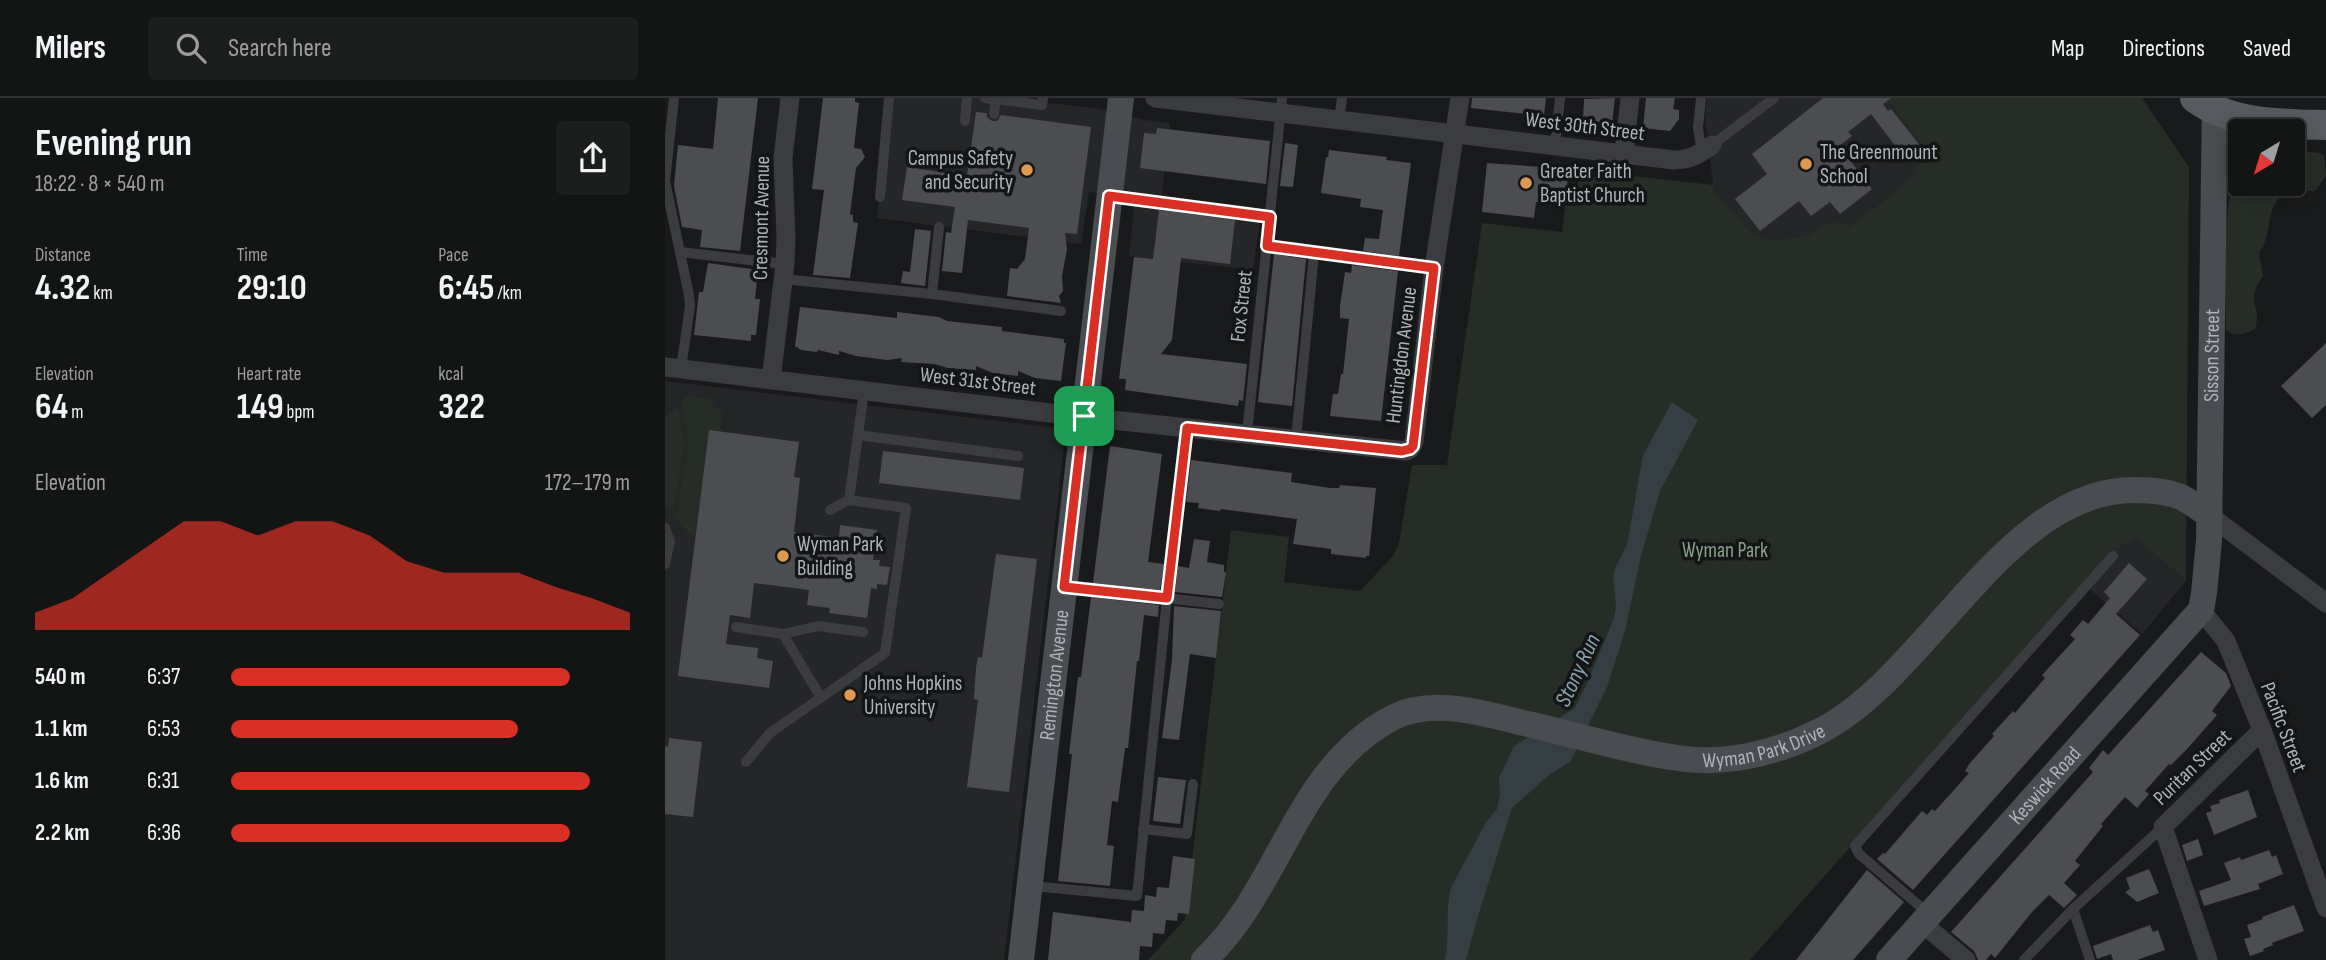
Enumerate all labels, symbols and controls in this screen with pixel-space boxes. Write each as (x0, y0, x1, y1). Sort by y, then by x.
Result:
search box (148, 17, 638, 80)
text: Milers (35, 28, 106, 68)
icon: search (172, 29, 210, 67)
text: Search here (228, 33, 331, 64)
text: Map (2051, 34, 2084, 63)
text: Directions (2122, 34, 2205, 63)
text: Saved (2243, 34, 2291, 63)
street label: West 30th Street (1524, 107, 1646, 146)
north arrow (2228, 119, 2305, 196)
map controls (2228, 119, 2305, 196)
text: Evening run (35, 121, 192, 166)
button: share (556, 121, 630, 195)
place label: The Greenmount School (1820, 140, 1938, 189)
place label: Campus Safety and Security (908, 146, 1013, 195)
street label: Cresmont Avenue (748, 156, 775, 280)
marker: The Greenmount School (1798, 156, 1814, 172)
place label: Greater Faith Baptist Church (1540, 159, 1645, 208)
marker: Campus Safety and Security (1019, 162, 1035, 178)
text: 18:22 · 8 × 540 m (35, 170, 165, 198)
marker: Greater Faith Baptist Church (1518, 175, 1534, 191)
text: Distance (35, 244, 91, 267)
text: Time (237, 244, 268, 267)
text: Pace (438, 244, 469, 267)
text: 4.32 (35, 267, 90, 310)
text: 29:10 (237, 267, 307, 310)
text: 6:45 (438, 267, 494, 310)
street label: Fox Street (1225, 269, 1258, 343)
text: km (90, 282, 113, 305)
text: /km (494, 282, 522, 305)
street label: Huntingdon Avenue (1381, 285, 1422, 425)
street label: Sisson Street (2199, 309, 2225, 402)
street label: West 31st Street (918, 362, 1037, 401)
text: Elevation (35, 363, 94, 386)
text: Heart rate (237, 363, 302, 386)
text: kcal (438, 363, 463, 386)
text: 64 (35, 386, 68, 429)
text: 149 (237, 386, 284, 429)
text: 322 (438, 386, 485, 429)
pin (1054, 386, 1114, 446)
icon: arrive (1065, 397, 1103, 435)
text: m (68, 401, 83, 424)
text: bpm (284, 401, 315, 424)
text: Elevation (35, 469, 106, 497)
text: 172–179 m (545, 469, 630, 497)
place label: Wyman Park Building (797, 532, 883, 581)
park label: Wyman Park (1682, 538, 1768, 563)
marker: Wyman Park Building (775, 548, 791, 564)
street label: Remington Avenue (1035, 608, 1075, 742)
water label: Stony Run (1549, 629, 1607, 711)
text: 540 m (35, 663, 86, 691)
text: 6:37 (147, 663, 180, 691)
place label: Johns Hopkins University (863, 671, 962, 720)
street label: Pacific Street (2255, 679, 2312, 776)
marker: Johns Hopkins University (842, 687, 858, 703)
text: 1.1 km (35, 715, 88, 743)
text: 6:53 (147, 715, 180, 743)
street label: Wyman Park Drive (1702, 718, 1830, 773)
street label: Puritan Street (2148, 724, 2236, 811)
street label: Keswick Road (2004, 742, 2086, 830)
text: 1.6 km (35, 767, 89, 795)
text: 6:31 (147, 767, 179, 795)
text: 2.2 km (35, 819, 89, 847)
text: 6:36 (147, 819, 181, 847)

